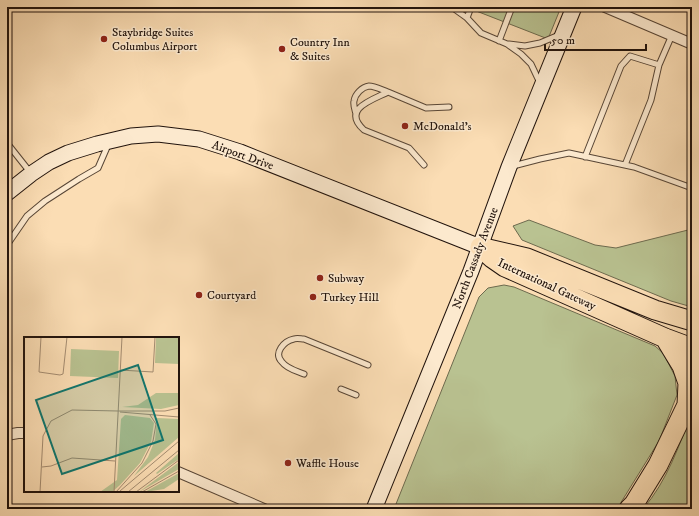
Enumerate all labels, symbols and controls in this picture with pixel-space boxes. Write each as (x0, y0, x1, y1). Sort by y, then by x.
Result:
place label: Staybridge Suites Columbus Airport (112, 25, 198, 54)
scale bar (545, 26, 646, 52)
text: 50 m (551, 33, 575, 48)
marker: Staybridge Suites Columbus Airport (99, 34, 109, 44)
place label: Country Inn & Suites (290, 35, 351, 64)
marker: Country Inn & Suites (277, 44, 287, 54)
place label: McDonald's (413, 119, 472, 134)
marker: McDonald's (400, 121, 410, 131)
street label: Airport Drive (210, 137, 276, 174)
street label: North Cassady Avenue (449, 205, 502, 311)
street label: International Gateway (495, 255, 599, 314)
place label: Subway (328, 271, 364, 286)
marker: Subway (315, 273, 325, 283)
place label: Courtyard (207, 288, 256, 303)
marker: Courtyard (194, 290, 204, 300)
place label: Turkey Hill (321, 290, 379, 305)
marker: Turkey Hill (308, 292, 318, 302)
inset map (24, 337, 179, 492)
place label: Waffle House (295, 456, 359, 471)
marker: Waffle House (283, 458, 293, 468)

